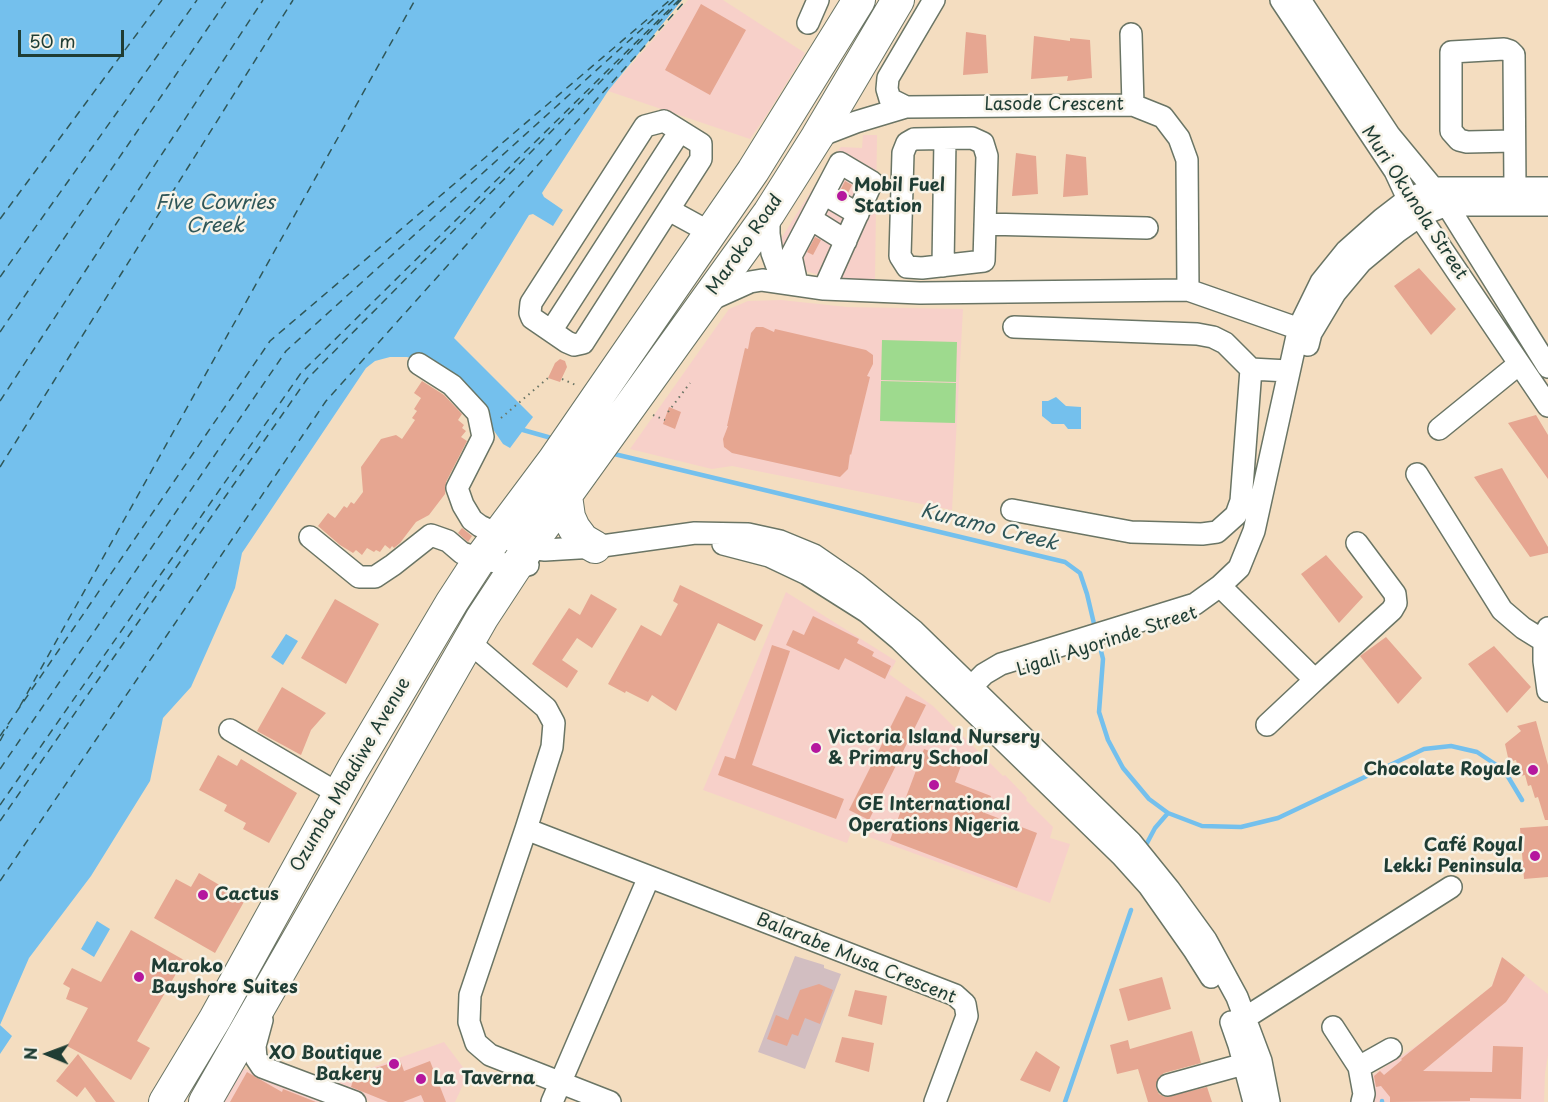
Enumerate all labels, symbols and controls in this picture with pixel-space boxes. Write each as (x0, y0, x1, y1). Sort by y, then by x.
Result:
scale bar (21, 18, 128, 56)
text: 50 m (29, 27, 76, 54)
street label: Lasode Crescent (984, 94, 1124, 116)
street label: Muri Okunola Street (1356, 122, 1472, 284)
place label: Mobil Fuel Station (854, 175, 945, 218)
marker: Mobil Fuel Station (835, 189, 849, 203)
water label: Five Cowries Creek (155, 191, 275, 238)
street label: Maroko Road (702, 191, 788, 299)
water label: Kuramo Creek (918, 499, 1060, 557)
street label: Ligali Ayorinde Street (1014, 603, 1200, 681)
street label: Ozumba Mbadiwe Avenue (286, 674, 416, 876)
place label: Victoria Island Nursery & Primary School (828, 727, 1040, 770)
marker: Victoria Island Nursery & Primary School (809, 741, 823, 755)
place label: Chocolate Royale (1363, 759, 1521, 781)
marker: Chocolate Royale (1526, 763, 1540, 777)
marker: GE International Operations Nigeria (927, 778, 941, 792)
place label: GE International Operations Nigeria (848, 794, 1020, 836)
place label: Café Royal Lekki Peninsula (1384, 835, 1523, 878)
marker: Café Royal Lekki Peninsula (1528, 849, 1542, 863)
place label: Cactus (215, 884, 279, 906)
marker: Cactus (196, 888, 210, 902)
street label: Balarabe Musa Crescent (753, 909, 959, 1009)
place label: Maroko Bayshore Suites (151, 956, 298, 998)
marker: Maroko Bayshore Suites (132, 970, 146, 984)
north arrow (18, 1024, 78, 1084)
place label: XO Boutique Bakery (269, 1043, 382, 1086)
text: N (18, 1047, 42, 1060)
marker: XO Boutique Bakery (387, 1057, 401, 1071)
place label: La Taverna (433, 1068, 535, 1090)
marker: La Taverna (414, 1072, 428, 1086)

